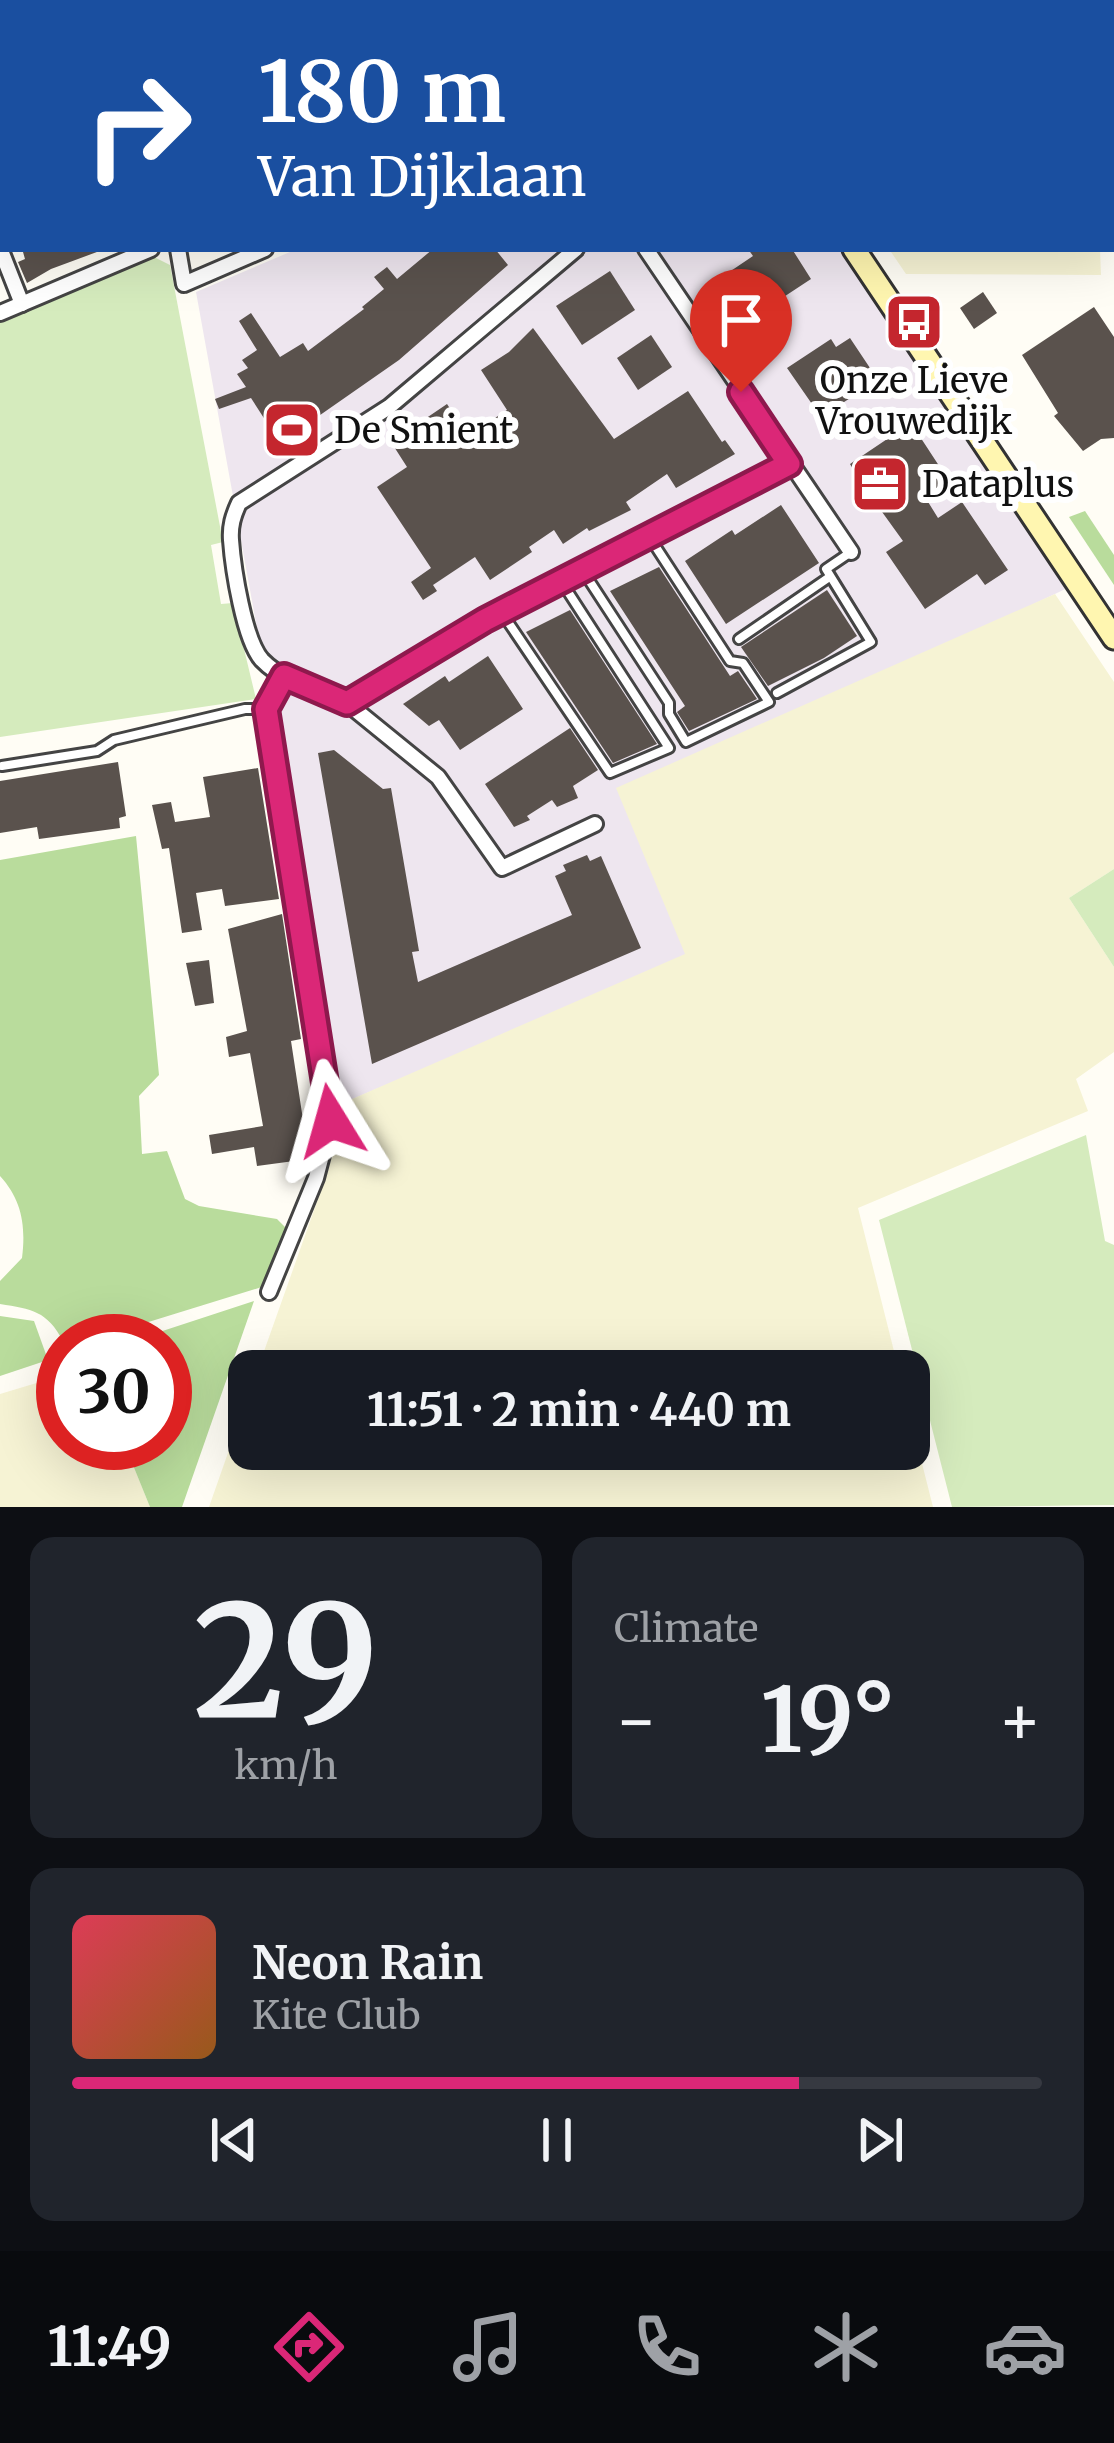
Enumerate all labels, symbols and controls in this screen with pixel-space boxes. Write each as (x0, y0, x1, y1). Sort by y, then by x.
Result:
text: 180 m (258, 39, 506, 145)
icon: right (60, 48, 216, 204)
text: Van Dijklaan (258, 143, 586, 211)
pin (690, 269, 792, 392)
icon: arrive (708, 287, 774, 353)
bus stop icon: Onze Lieve Vrouwedijk (883, 291, 945, 353)
place label: Onze Lieve Vrouwedijk (815, 358, 1012, 444)
sports icon: De Smient (261, 399, 323, 461)
place label: De Smient (334, 408, 513, 453)
office icon: Dataplus (849, 453, 911, 515)
place label: Dataplus (922, 462, 1074, 507)
position arrow (268, 1058, 394, 1184)
speed limit sign: 30 (36, 1314, 192, 1470)
text: 11:51 · 2 min · 440 m (367, 1382, 791, 1438)
text: 29 (193, 1564, 379, 1761)
text: Climate (614, 1604, 758, 1653)
text: 19° (761, 1663, 896, 1777)
text: − (614, 1679, 658, 1762)
text: + (998, 1679, 1042, 1762)
text: km/h (234, 1741, 338, 1790)
text: Neon Rain (252, 1935, 483, 1991)
text: Kite Club (252, 1991, 421, 2040)
icon: previous (201, 2107, 267, 2173)
icon: pause (524, 2107, 590, 2173)
icon: next (847, 2107, 913, 2173)
icon: directions (267, 2305, 351, 2389)
icon: music (446, 2305, 530, 2389)
icon: phone (625, 2305, 709, 2389)
icon: climate (804, 2305, 888, 2389)
icon: car (983, 2305, 1067, 2389)
text: 11:49 (48, 2313, 172, 2381)

